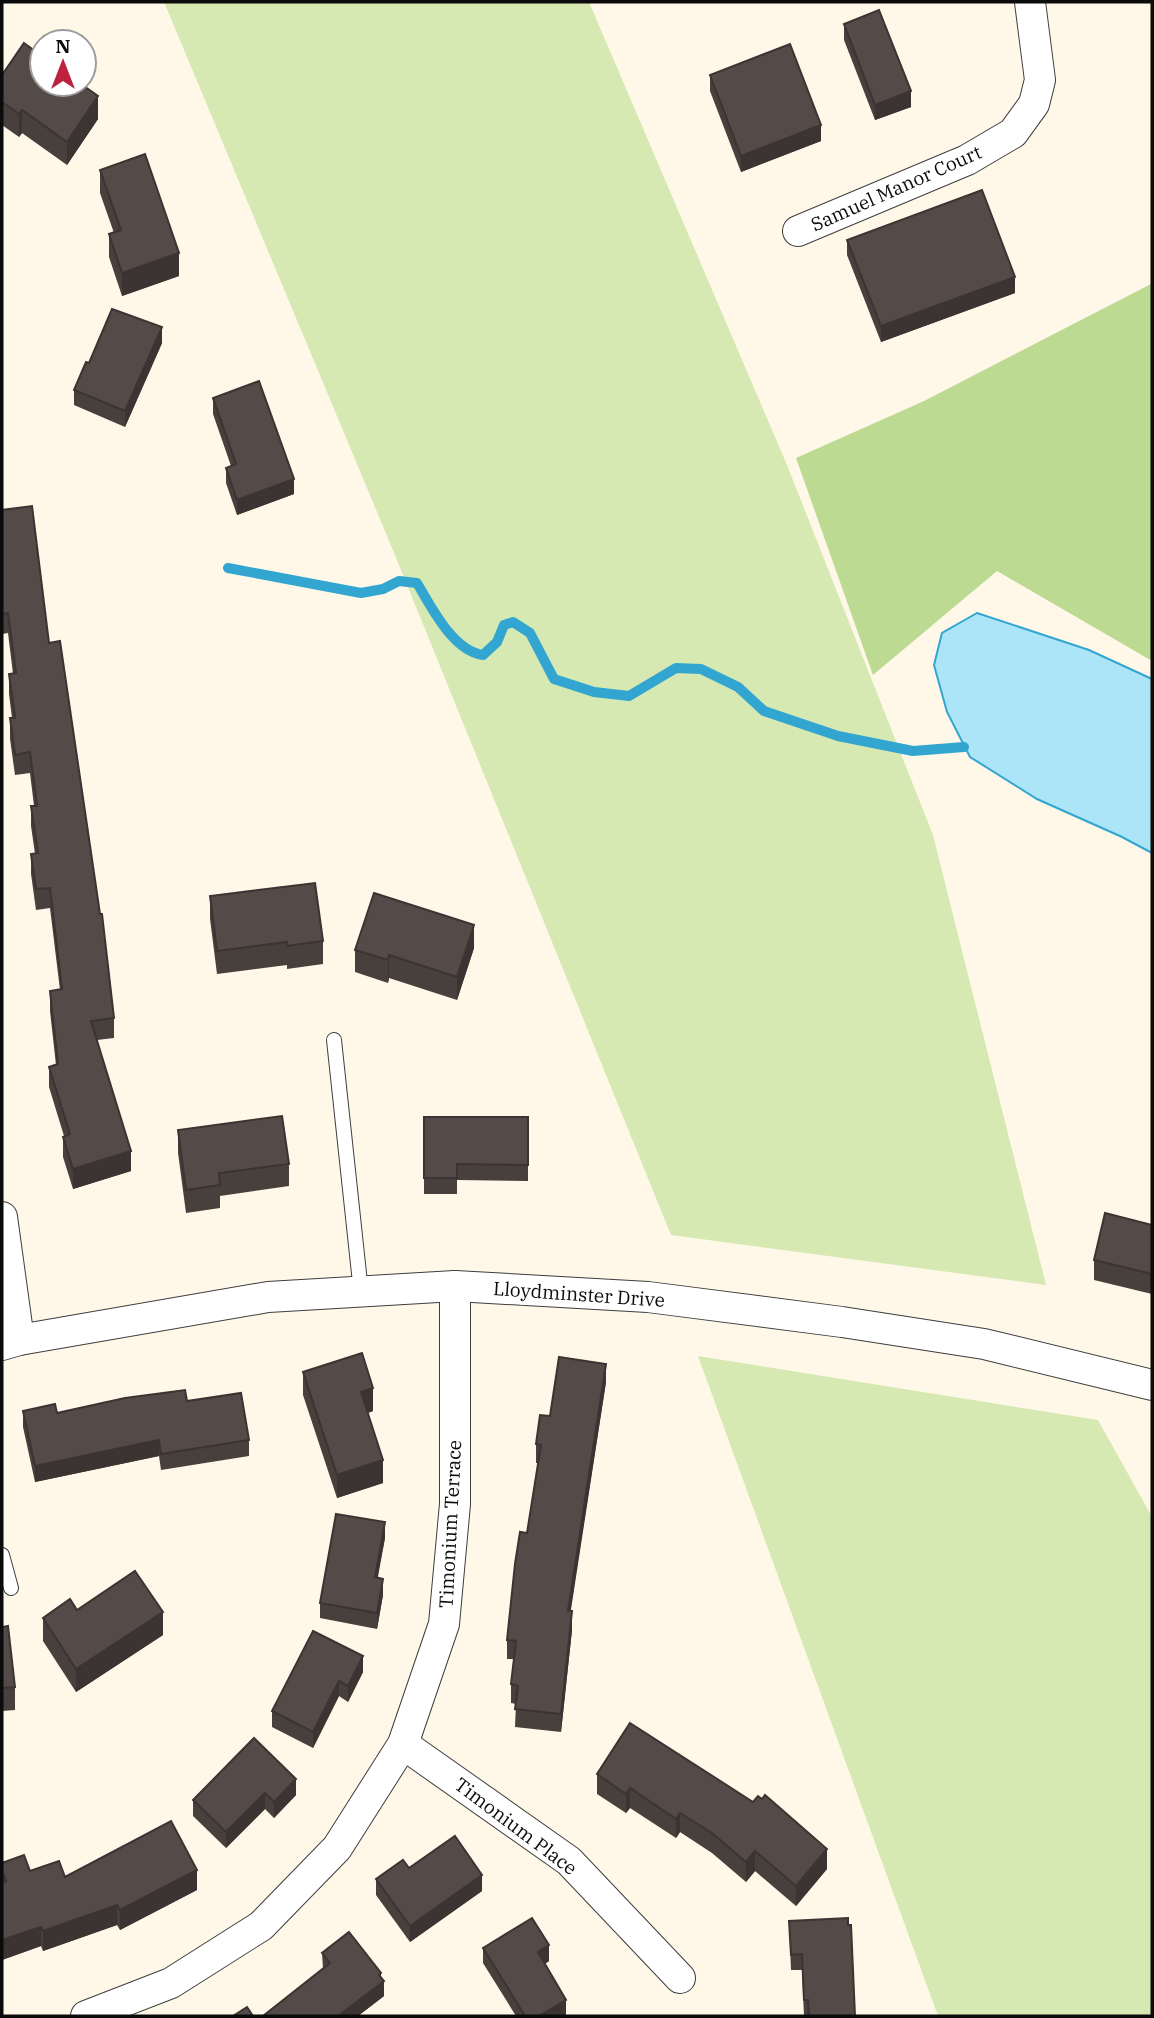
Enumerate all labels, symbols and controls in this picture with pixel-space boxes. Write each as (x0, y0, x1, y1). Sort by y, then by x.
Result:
north arrow (28, 28, 98, 98)
text: N (55, 34, 71, 58)
street label: Samuel Manor Court (807, 139, 985, 236)
street label: Lloydminster Drive (492, 1276, 666, 1312)
street label: Timonium Terrace (434, 1439, 466, 1609)
street label: Timonium Place (450, 1772, 582, 1880)

